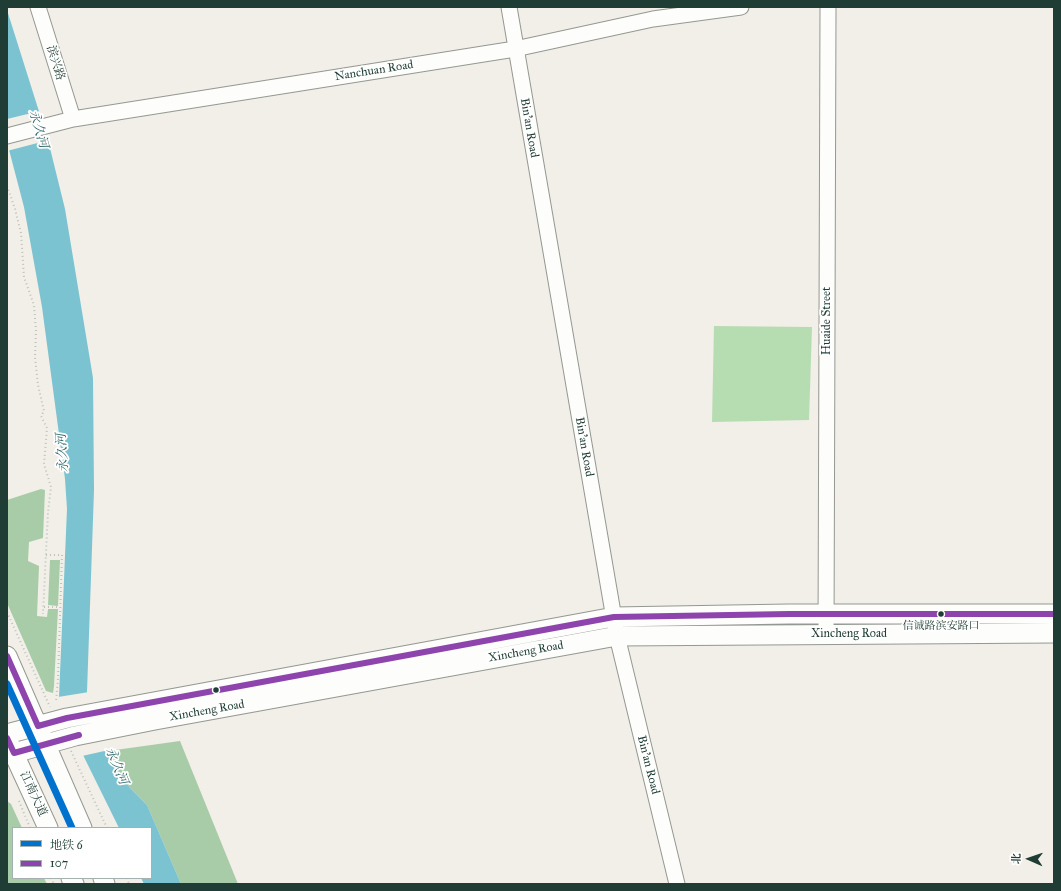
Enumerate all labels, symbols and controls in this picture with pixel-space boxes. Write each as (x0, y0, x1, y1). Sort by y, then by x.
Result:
street label: 滨兴路 (43, 44, 67, 82)
street label: Nanchuan Road (334, 58, 414, 84)
street label: Bin'an Road (517, 97, 541, 159)
water label: 永久河 (25, 108, 51, 150)
street label: Huaide Street (820, 287, 834, 355)
street label: Bin'an Road (572, 416, 596, 478)
water label: 永久河 (54, 433, 72, 473)
marker: 信诚路滨安路口 (936, 609, 946, 619)
place label: 信诚路滨安路口 (903, 619, 979, 633)
street label: Xincheng Road (811, 627, 887, 641)
street label: Xincheng Road (487, 638, 565, 666)
unlabelled marker (211, 685, 221, 695)
street label: Xincheng Road (168, 697, 246, 725)
street label: Bin'an Road (634, 734, 662, 796)
water label: 永久河 (101, 745, 131, 787)
street label: 江南大道 (16, 769, 50, 819)
legend (12, 827, 152, 879)
text: 地铁 6 (50, 838, 83, 852)
north arrow (1009, 839, 1049, 879)
text: 北 (1010, 853, 1023, 864)
text: 107 (50, 856, 68, 870)

